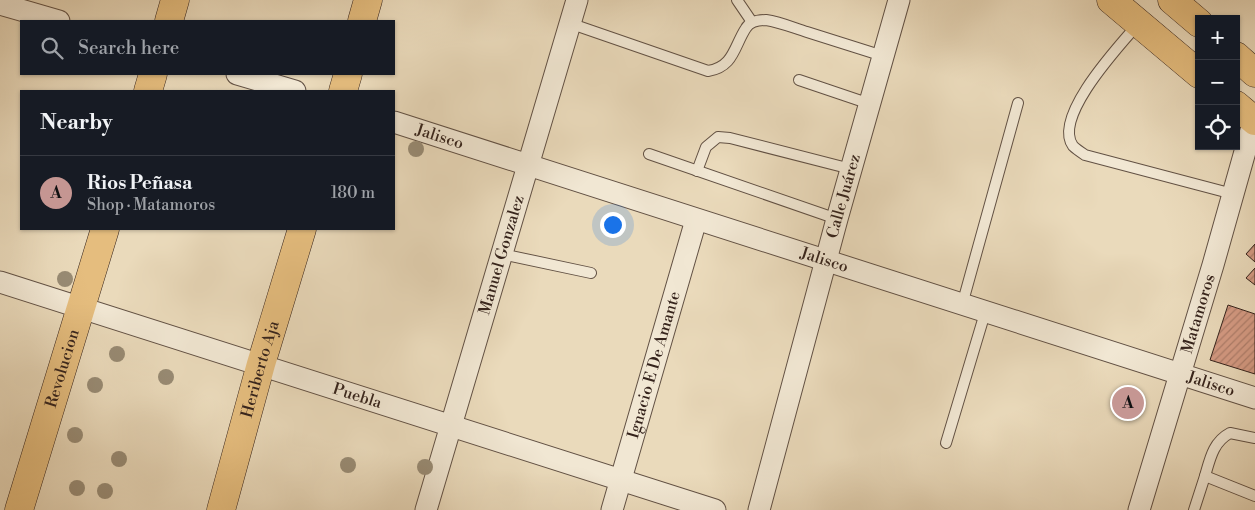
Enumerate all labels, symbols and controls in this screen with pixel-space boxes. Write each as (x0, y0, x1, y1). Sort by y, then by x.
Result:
map controls (1195, 15, 1240, 150)
button: + (1195, 15, 1240, 60)
search box (20, 20, 395, 75)
icon: search (38, 34, 66, 62)
text: Search here (78, 36, 179, 60)
button: − (1195, 60, 1240, 105)
button: locate (1195, 105, 1240, 150)
text: Nearby (40, 110, 113, 136)
street label: Jalisco (412, 119, 466, 154)
street label: Calle Juárez (822, 152, 865, 241)
text: Rios Peñasa (87, 171, 192, 195)
text: A (50, 183, 62, 203)
text: 180 m (331, 183, 375, 203)
street label: Manuel Gonzalez (474, 193, 529, 317)
text: Shop · Matamoros (87, 195, 215, 215)
your location (600, 212, 626, 238)
street label: Jalisco (797, 243, 851, 277)
street label: Matamoros (1177, 272, 1220, 356)
street label: Ignacio E De Amante (623, 289, 685, 441)
street label: Heriberto Aja (237, 317, 284, 420)
street label: Revolucion (41, 326, 84, 410)
street label: Jalisco (1184, 367, 1237, 401)
street label: Puebla (330, 379, 385, 413)
pin: A (1112, 384, 1144, 422)

